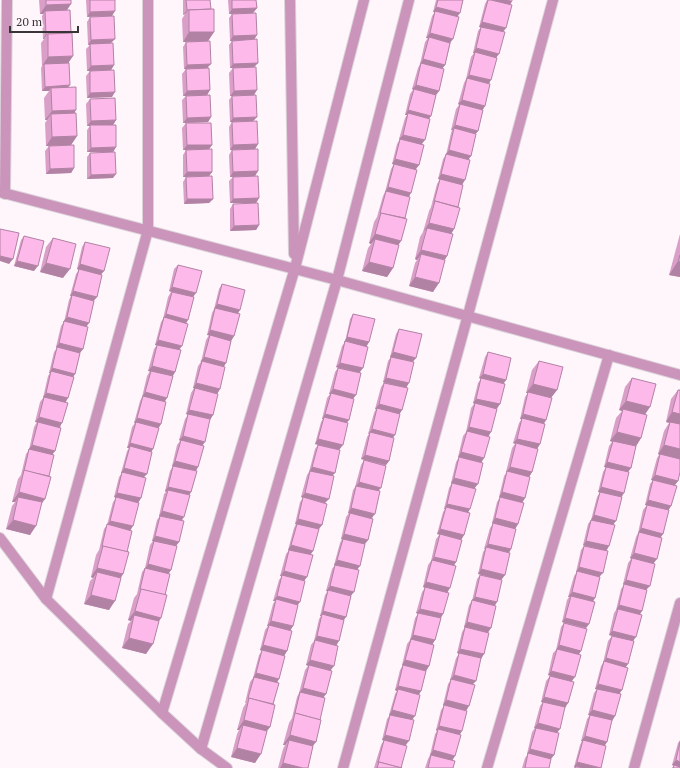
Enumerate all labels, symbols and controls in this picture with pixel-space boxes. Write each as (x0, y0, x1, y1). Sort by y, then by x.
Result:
scale bar (10, 8, 78, 34)
text: 20 m (16, 14, 43, 29)

